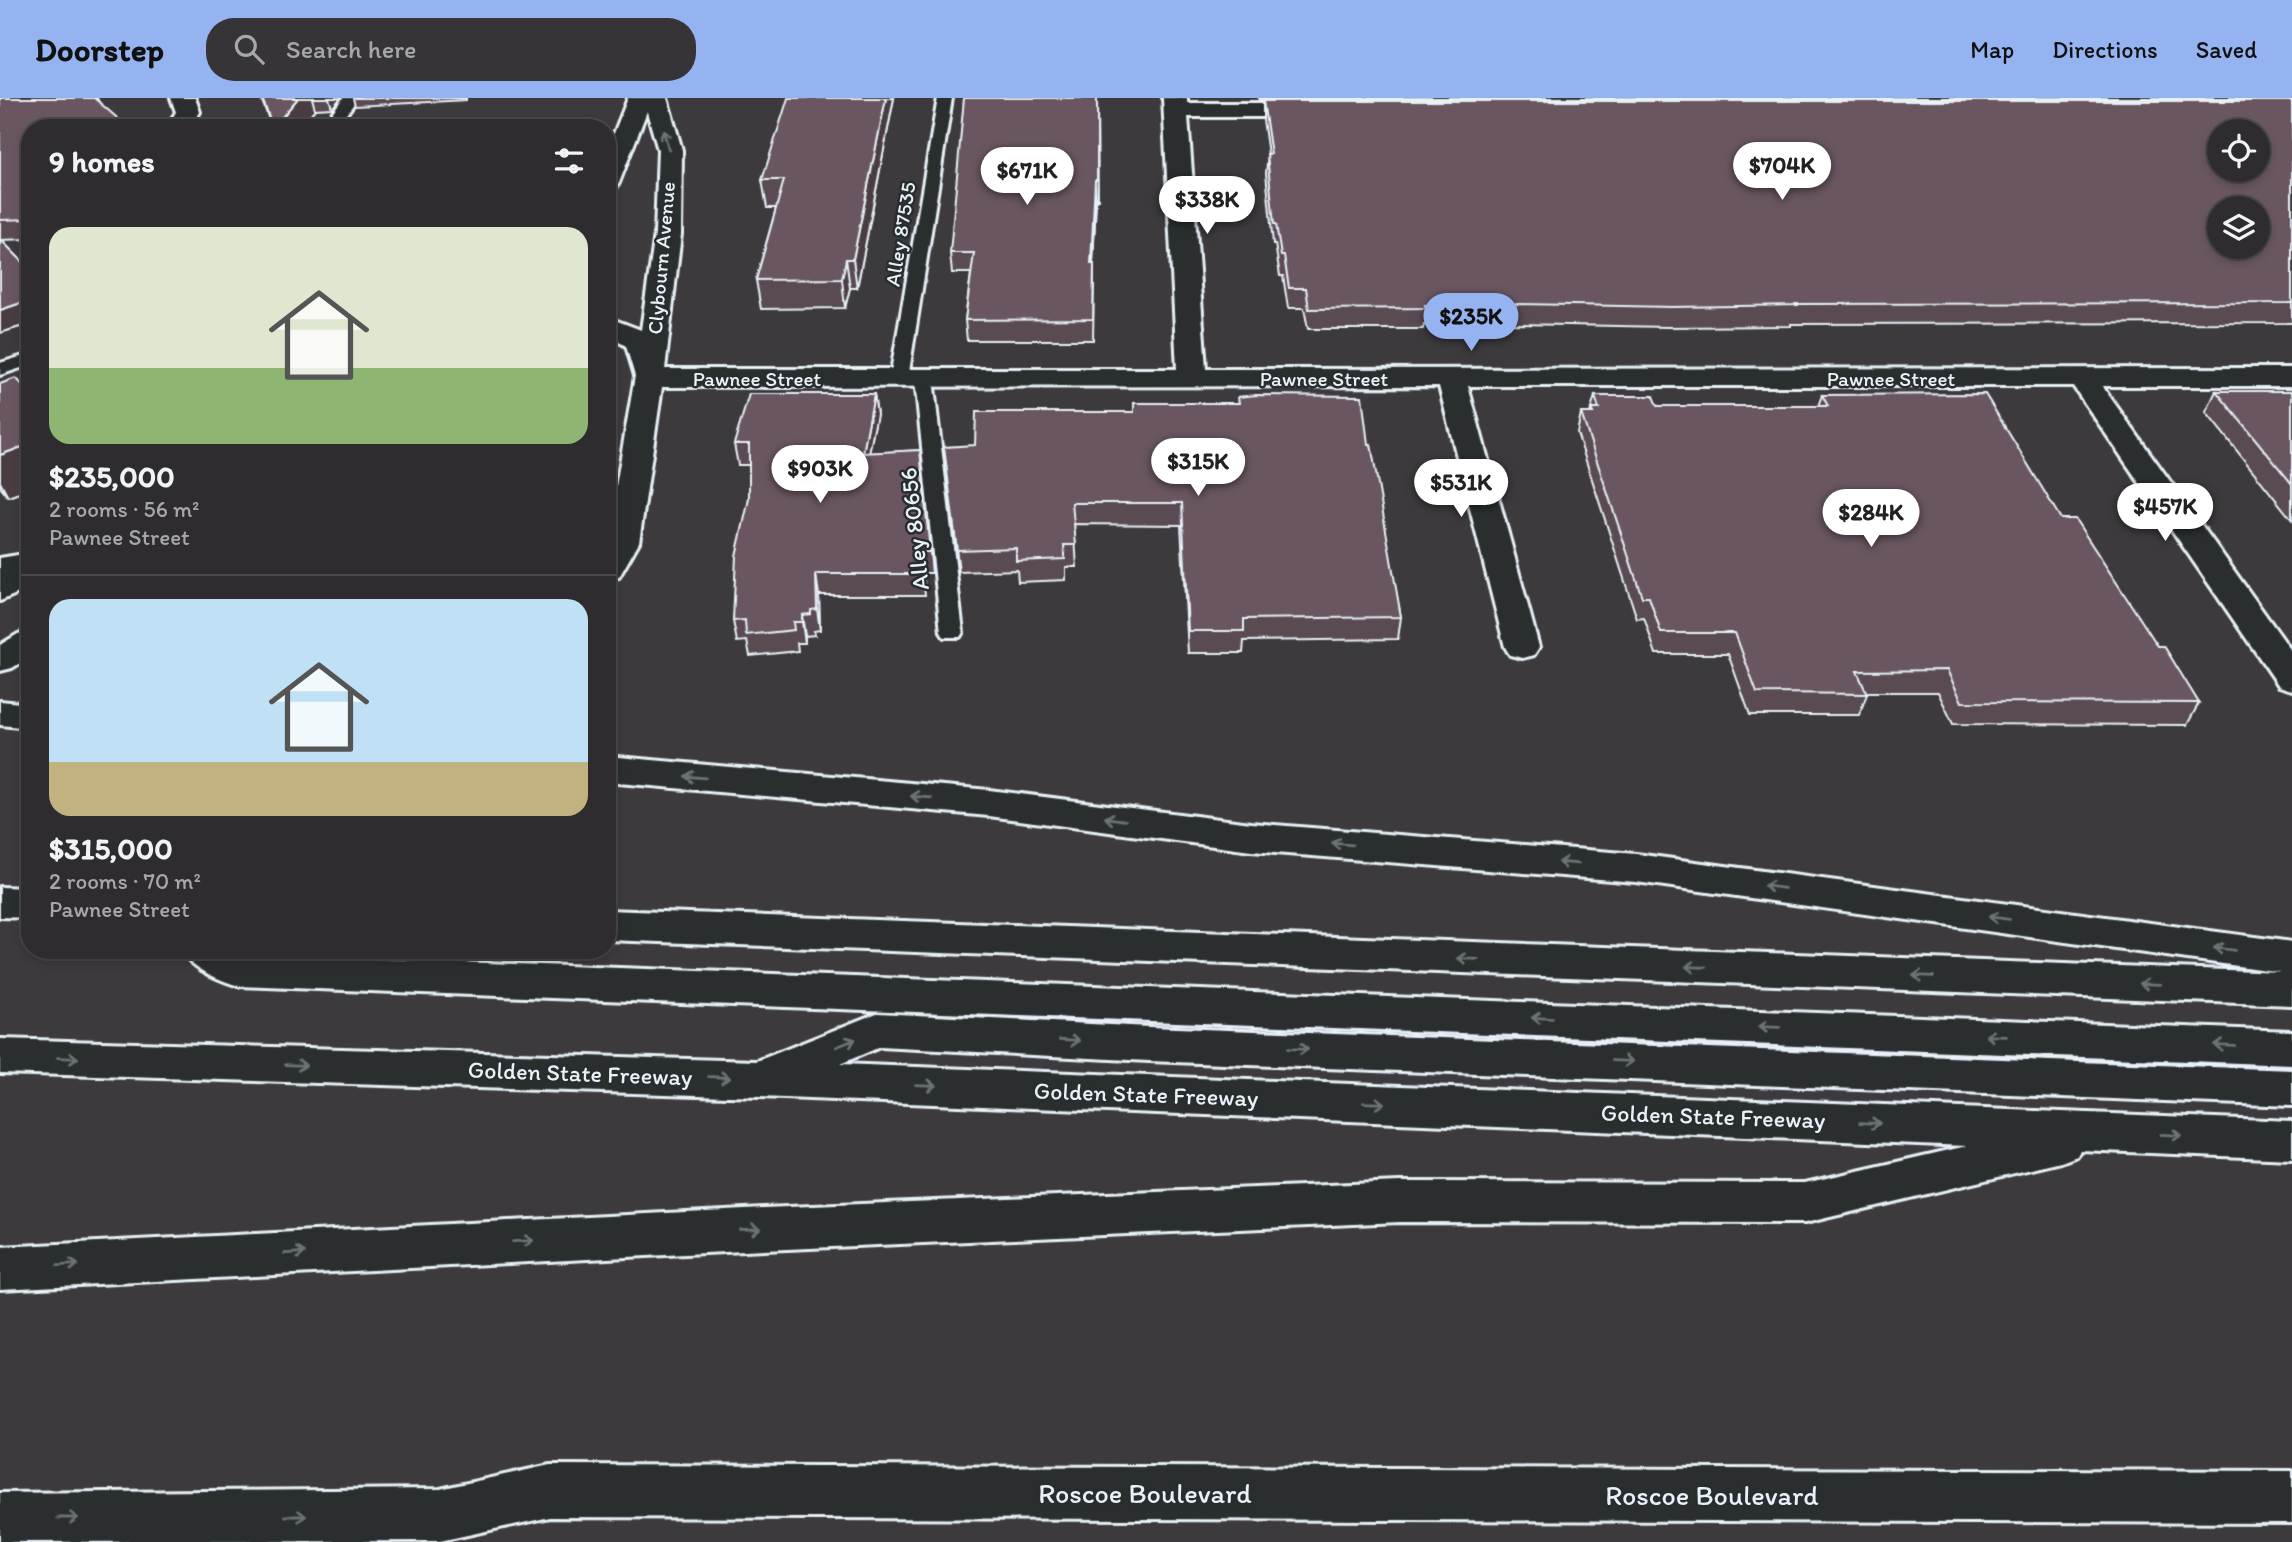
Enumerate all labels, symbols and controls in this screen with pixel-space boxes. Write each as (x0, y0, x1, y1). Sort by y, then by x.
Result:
search box (206, 18, 696, 81)
text: Doorstep (35, 30, 164, 69)
icon: search (230, 30, 268, 68)
text: Search here (286, 33, 416, 65)
text: Map (1970, 35, 2014, 64)
text: Directions (2052, 35, 2158, 64)
text: Saved (2196, 35, 2257, 64)
map controls (2207, 119, 2270, 259)
button: locate (2207, 119, 2270, 182)
one-way arrow (659, 129, 672, 151)
icon: filters (550, 142, 588, 180)
pin: $704K (1733, 142, 1831, 202)
text: 9 homes (49, 143, 155, 180)
pin: $671K (978, 148, 1076, 207)
text: $704K (1749, 151, 1815, 179)
text: $671K (997, 156, 1057, 184)
pin: $338K (1158, 176, 1256, 236)
street label: Clybourn Avenue (642, 180, 680, 336)
street label: Alley 87535 (879, 180, 921, 288)
text: $338K (1175, 185, 1239, 213)
button: layers (2207, 196, 2270, 259)
icon: home (256, 272, 382, 398)
pin: $235K (1422, 294, 1520, 353)
text: $235K (1439, 302, 1503, 330)
street label: Pawnee Street (693, 366, 821, 391)
street label: Pawnee Street (1260, 366, 1388, 391)
street label: Pawnee Street (1827, 366, 1955, 391)
pin: $315K (1149, 438, 1247, 498)
pin: $903K (771, 446, 869, 505)
text: $315K (1167, 447, 1229, 475)
text: $903K (787, 454, 853, 482)
text: $235,000 (49, 458, 175, 495)
pin: $531K (1412, 460, 1510, 519)
street label: Alley 80656 (893, 466, 935, 592)
text: $531K (1430, 468, 1492, 496)
pin: $457K (2116, 484, 2214, 543)
pin: $284K (1822, 490, 1920, 549)
text: $457K (2133, 492, 2197, 520)
text: 2 rooms · 56 m² (49, 495, 200, 523)
text: $284K (1839, 498, 1903, 526)
text: Pawnee Street (49, 523, 190, 551)
icon: home (256, 644, 382, 770)
one-way arrow (684, 770, 706, 783)
one-way arrow (910, 790, 933, 803)
one-way arrow (1105, 813, 1127, 826)
text: $315,000 (49, 830, 173, 867)
one-way arrow (1331, 837, 1353, 850)
one-way arrow (1558, 856, 1580, 869)
text: 2 rooms · 70 m² (49, 867, 201, 895)
one-way arrow (1763, 880, 1785, 893)
text: Pawnee Street (49, 895, 190, 923)
one-way arrow (1988, 911, 2011, 924)
one-way arrow (2214, 942, 2236, 955)
one-way arrow (1457, 952, 1480, 965)
one-way arrow (1684, 961, 1707, 974)
one-way arrow (1912, 970, 1935, 983)
one-way arrow (2139, 978, 2162, 991)
one-way arrow (1531, 1012, 1554, 1025)
one-way arrow (1758, 1021, 1781, 1034)
one-way arrow (1985, 1030, 2008, 1043)
one-way arrow (1059, 1033, 1082, 1046)
one-way arrow (834, 1036, 856, 1049)
one-way arrow (2213, 1039, 2236, 1052)
one-way arrow (1286, 1042, 1309, 1056)
one-way arrow (56, 1051, 79, 1064)
one-way arrow (1611, 1054, 1634, 1067)
street label: Golden State Freeway (467, 1055, 693, 1091)
one-way arrow (284, 1058, 307, 1071)
one-way arrow (707, 1071, 730, 1084)
street label: Golden State Freeway (1033, 1076, 1259, 1112)
one-way arrow (914, 1079, 937, 1092)
one-way arrow (1362, 1096, 1385, 1109)
street label: Golden State Freeway (1600, 1098, 1826, 1134)
one-way arrow (1859, 1116, 1882, 1129)
one-way arrow (2159, 1128, 2182, 1141)
one-way arrow (738, 1223, 761, 1236)
one-way arrow (511, 1234, 533, 1247)
one-way arrow (284, 1246, 306, 1259)
one-way arrow (56, 1258, 79, 1271)
street label: Roscoe Boulevard (1038, 1476, 1252, 1510)
street label: Roscoe Boulevard (1605, 1478, 1819, 1512)
one-way arrow (284, 1509, 307, 1523)
one-way arrow (56, 1511, 79, 1525)

